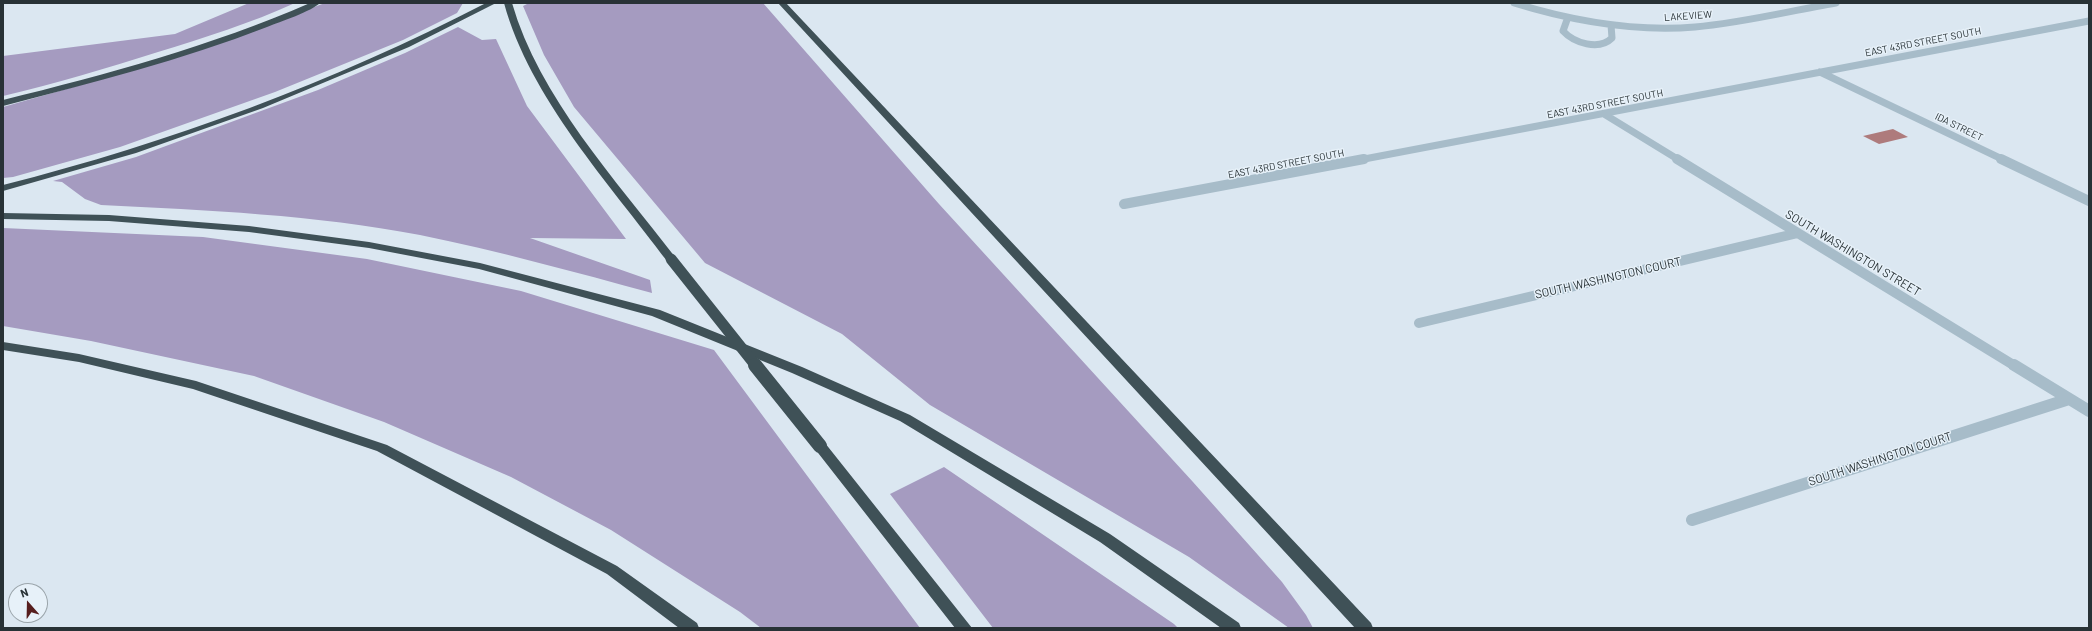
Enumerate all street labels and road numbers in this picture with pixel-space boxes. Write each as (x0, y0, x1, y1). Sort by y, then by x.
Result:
street label: LAKEVIEW (1664, 8, 1712, 24)
street label: EAST 43RD STREET SOUTH (1864, 25, 1982, 59)
street label: EAST 43RD STREET SOUTH (1546, 87, 1664, 121)
street label: IDA STREET (1933, 110, 1985, 144)
street label: EAST 43RD STREET SOUTH (1227, 147, 1345, 181)
street label: SOUTH WASHINGTON STREET (1783, 207, 1923, 299)
street label: SOUTH WASHINGTON COURT (1533, 254, 1683, 302)
street label: SOUTH WASHINGTON COURT (1807, 429, 1953, 489)

